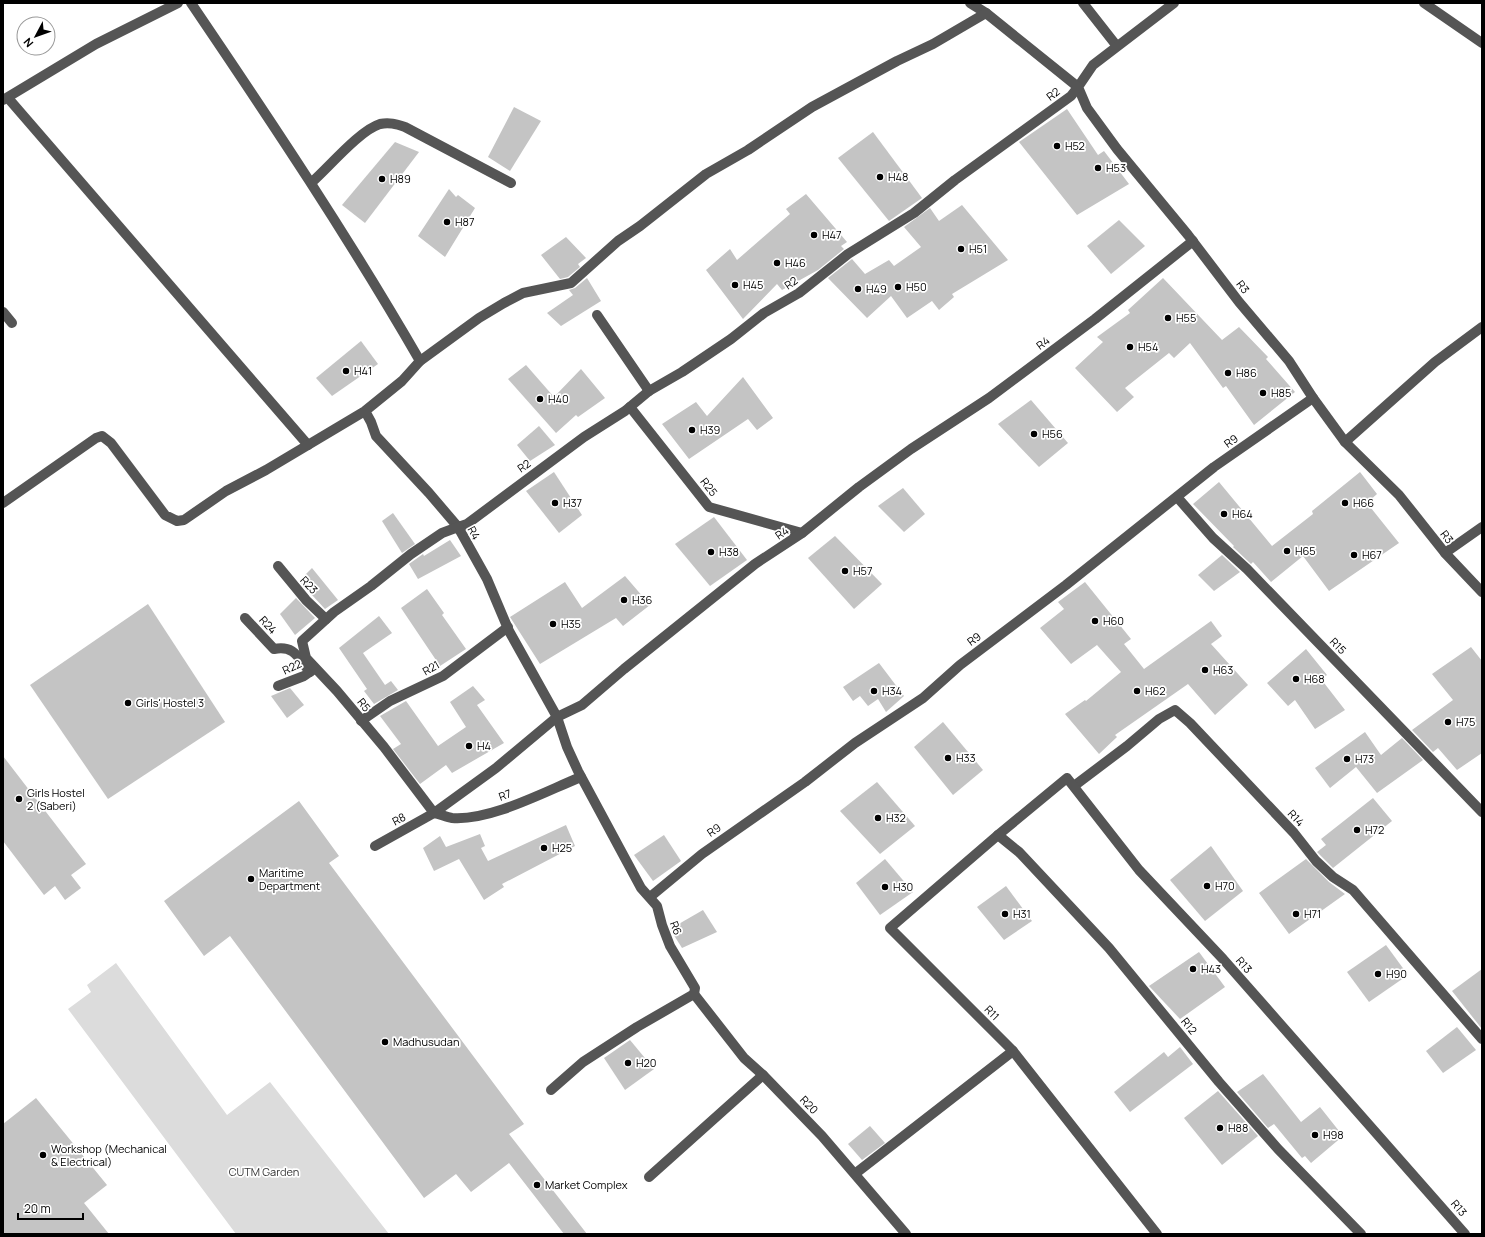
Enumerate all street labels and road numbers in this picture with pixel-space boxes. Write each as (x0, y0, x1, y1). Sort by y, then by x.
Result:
street label: R2 (1043, 84, 1062, 104)
street label: R2 (781, 273, 800, 293)
street label: R3 (1233, 277, 1253, 296)
street label: R4 (1033, 333, 1053, 353)
street label: R9 (1221, 430, 1241, 451)
street label: R2 (514, 456, 533, 476)
street label: R25 (697, 474, 721, 499)
street label: R4 (465, 523, 484, 542)
street label: R4 (772, 523, 792, 543)
street label: R3 (1437, 527, 1457, 546)
street label: R23 (297, 572, 321, 597)
street label: R24 (256, 612, 280, 637)
street label: R9 (964, 628, 984, 649)
street label: R15 (1327, 634, 1350, 657)
street label: R22 (280, 656, 304, 677)
street label: R21 (419, 657, 442, 678)
street label: R5 (354, 695, 374, 715)
street label: R7 (496, 785, 513, 804)
street label: R14 (1285, 806, 1308, 829)
street label: R8 (389, 809, 408, 828)
street label: R9 (704, 819, 724, 840)
street label: R6 (667, 919, 686, 937)
street label: R13 (1233, 953, 1256, 976)
street label: R11 (982, 1002, 1003, 1023)
street label: R12 (1178, 1014, 1201, 1037)
street label: R20 (797, 1092, 822, 1117)
street label: R13 (1448, 1196, 1471, 1219)

